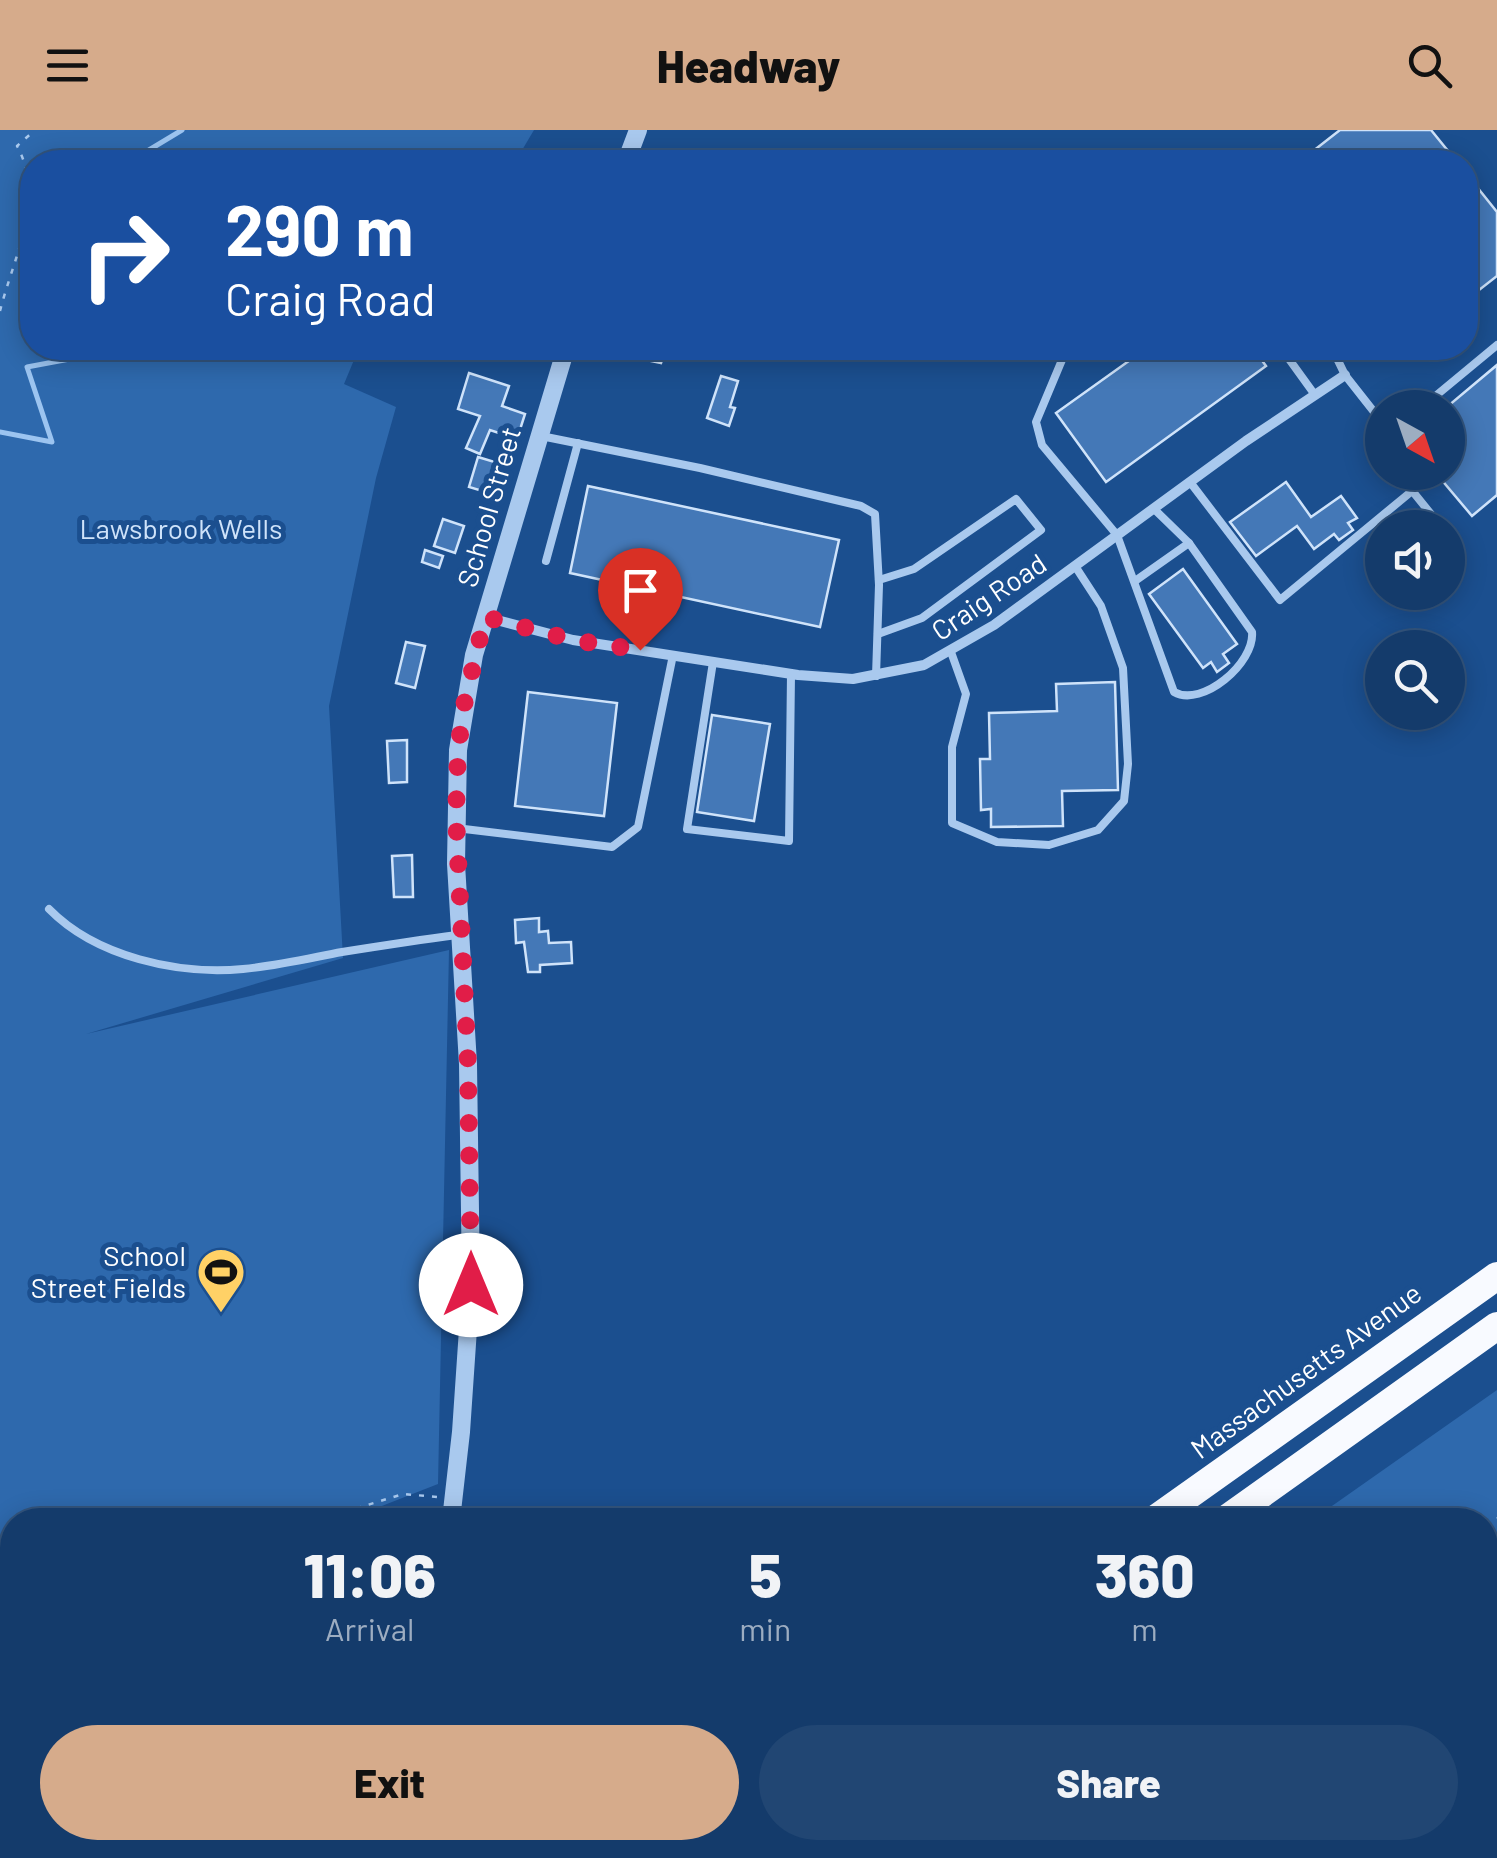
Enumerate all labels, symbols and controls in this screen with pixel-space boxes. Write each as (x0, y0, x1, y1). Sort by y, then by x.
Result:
icon: menu (40, 38, 95, 93)
text: Headway (657, 38, 840, 92)
icon: search (1402, 38, 1457, 93)
text: 290 m (225, 186, 414, 270)
icon: right (60, 190, 190, 320)
text: Craig Road (225, 271, 436, 325)
north arrow (1365, 390, 1465, 490)
map controls (1365, 390, 1465, 730)
street label: School Street (449, 423, 527, 591)
button: sound (1365, 510, 1465, 610)
park label: Lawsbrook Wells (80, 511, 282, 545)
street label: Craig Road (925, 545, 1052, 647)
pin (598, 548, 683, 651)
icon: arrive (613, 563, 668, 618)
button: search (1365, 630, 1465, 730)
position arrow (419, 1233, 523, 1337)
place label: School Street Fields (31, 1238, 186, 1304)
sports icon: School Street Fields (195, 1246, 247, 1314)
street label: Massachusetts Avenue (1184, 1275, 1427, 1465)
text: 11:06 (303, 1538, 436, 1610)
text: 5 (749, 1538, 782, 1610)
text: 360 (1095, 1538, 1195, 1610)
text: Arrival (325, 1609, 414, 1647)
text: min (739, 1609, 791, 1647)
text: m (1131, 1609, 1158, 1647)
button: Exit (40, 1725, 739, 1840)
button: Share (759, 1725, 1458, 1840)

